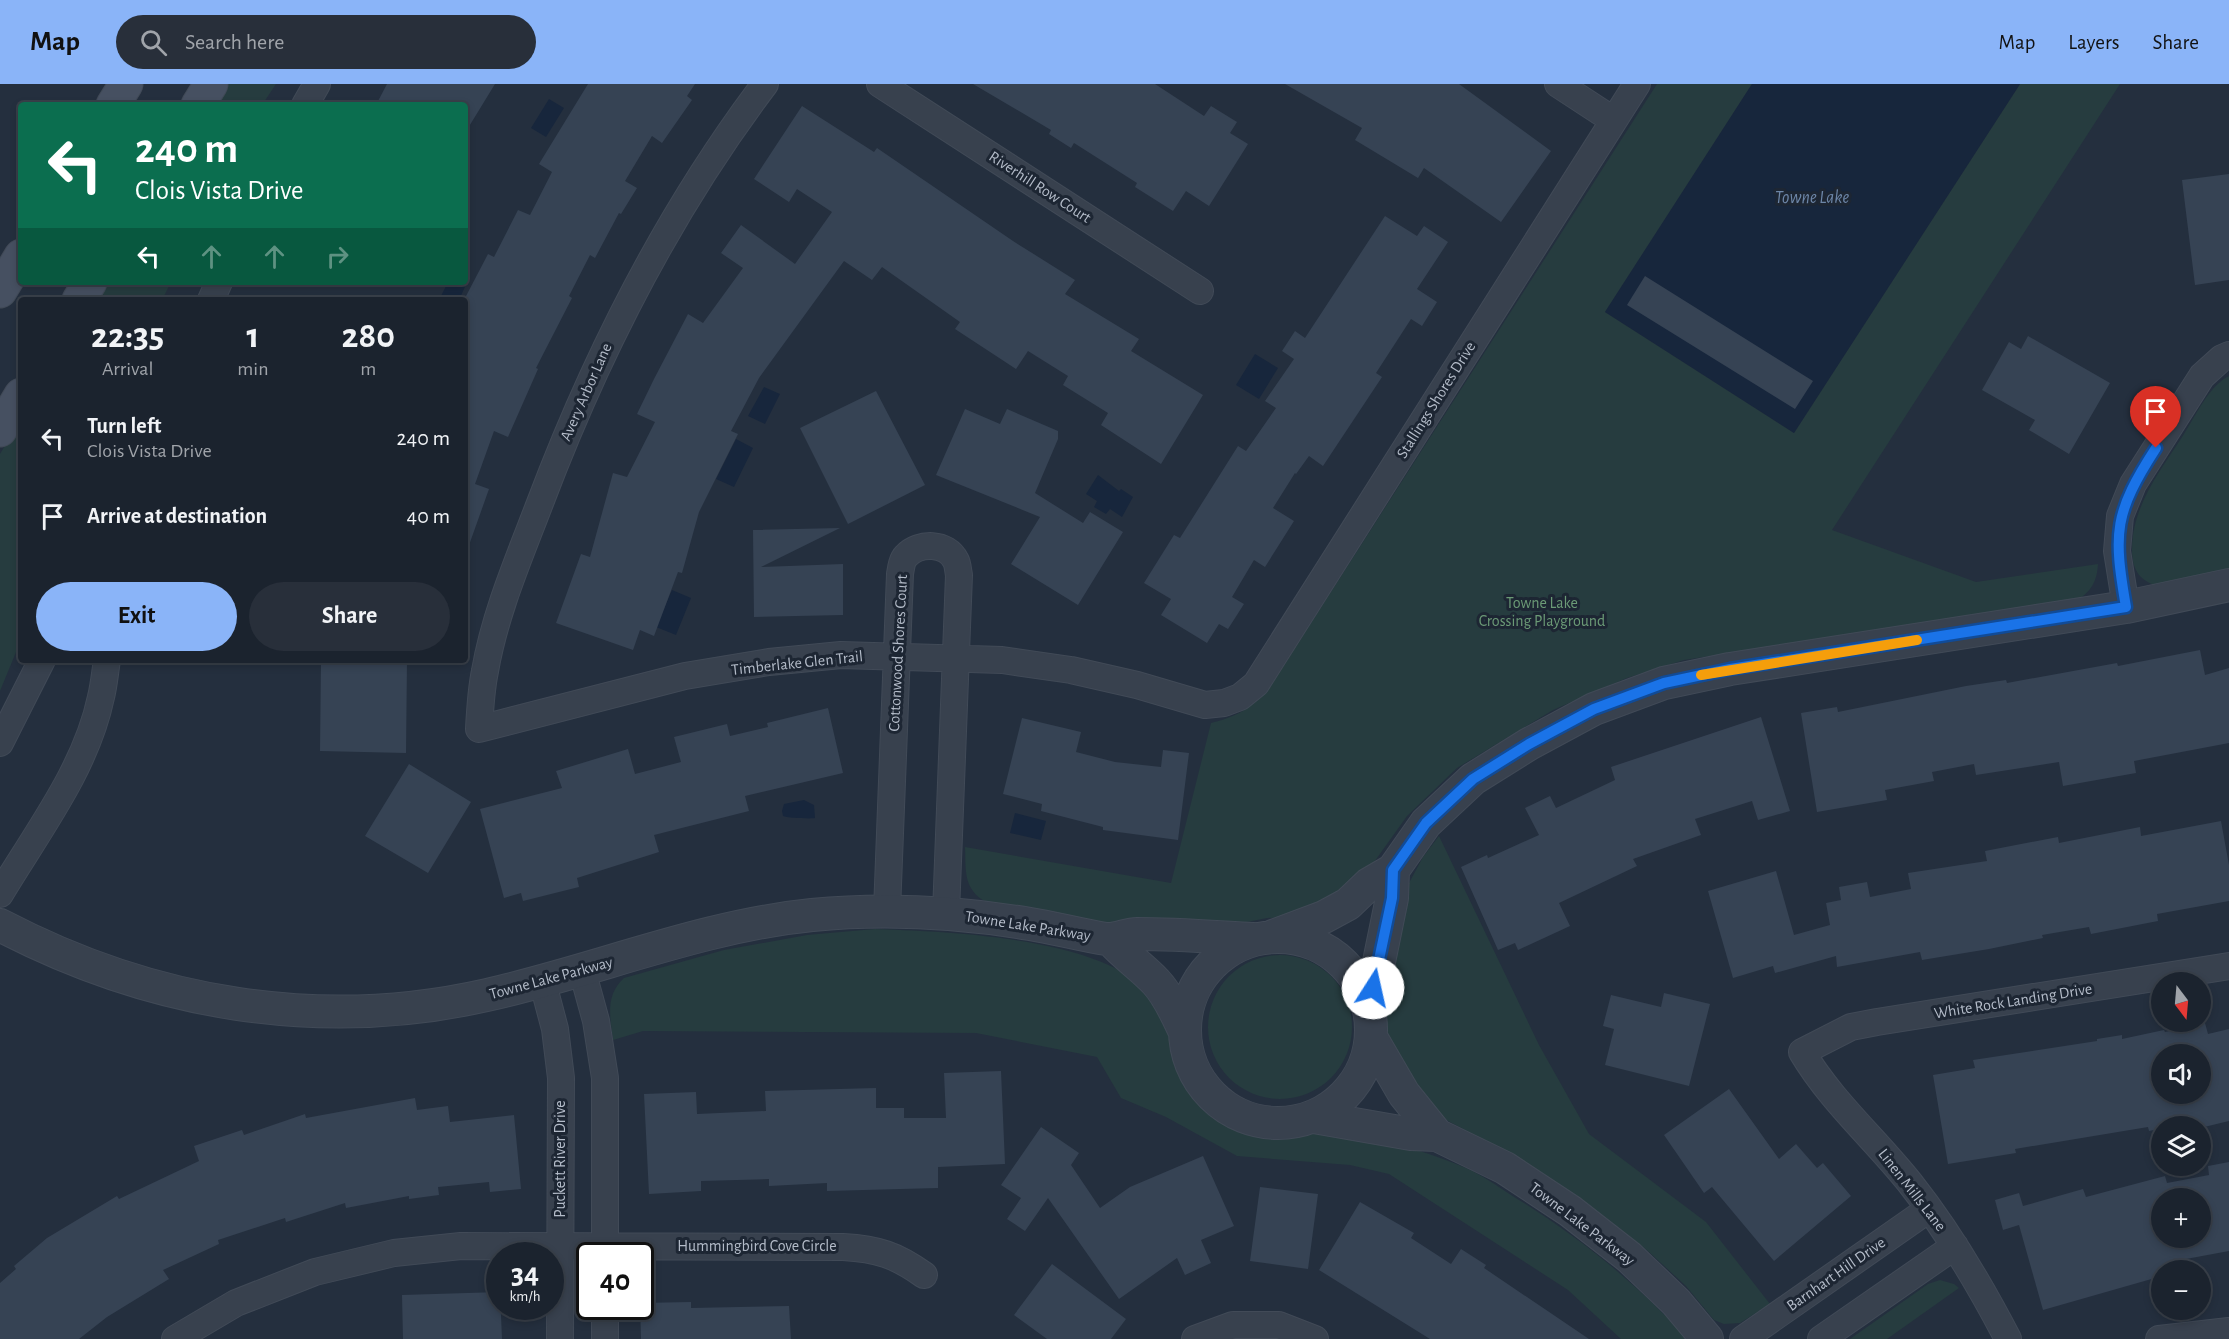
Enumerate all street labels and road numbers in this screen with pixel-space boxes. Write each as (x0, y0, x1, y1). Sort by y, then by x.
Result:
street label: Riverhill Row Court (986, 148, 1094, 226)
street label: Stallings Shores Drive (1394, 339, 1478, 461)
street label: Avery Arbor Lane (557, 341, 616, 444)
street label: Cottonwood Shores Court (886, 574, 910, 732)
street label: Timberlake Glen Trail (730, 648, 864, 678)
street label: Towne Lake Parkway (964, 908, 1092, 945)
street label: Towne Lake Parkway (488, 954, 615, 1003)
street label: White Rock Landing Drive (1933, 981, 2093, 1021)
street label: Puckett River Drive (552, 1100, 568, 1218)
street label: Linen Mills Lane (1875, 1146, 1949, 1234)
street label: Towne Lake Parkway (1526, 1179, 1638, 1269)
street label: Barnhart Hill Drive (1784, 1234, 1888, 1314)
street label: Hummingbird Cove Circle (677, 1238, 837, 1254)

